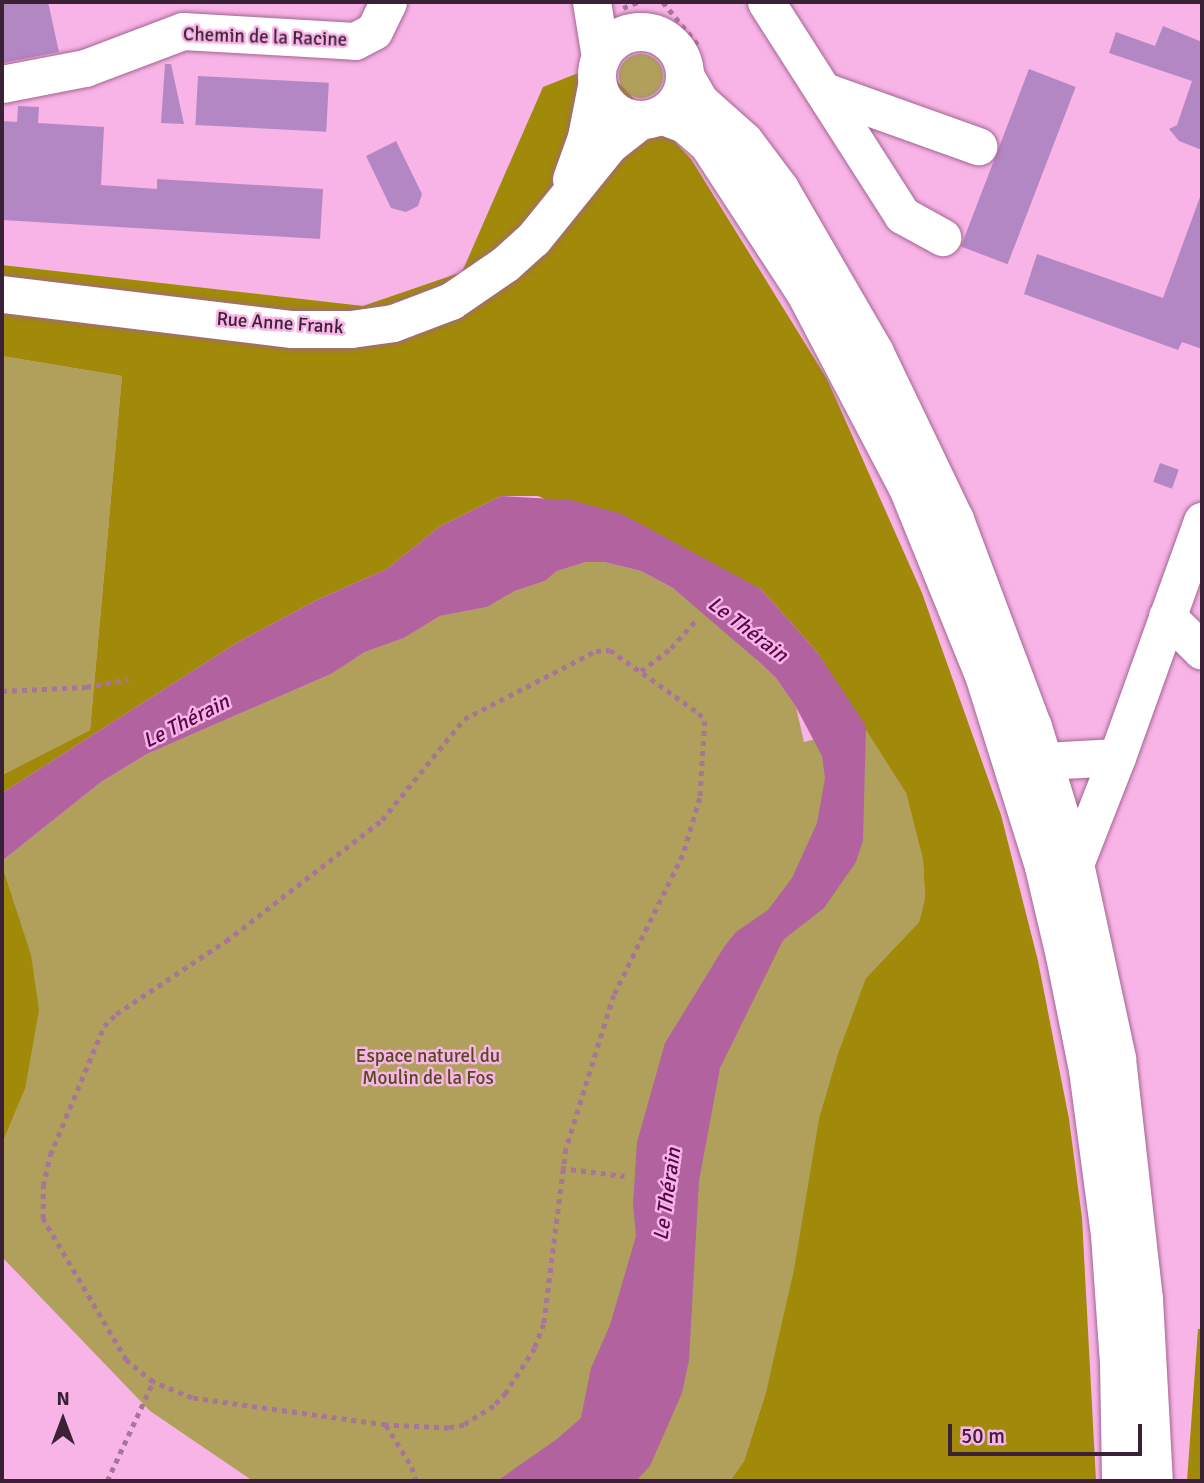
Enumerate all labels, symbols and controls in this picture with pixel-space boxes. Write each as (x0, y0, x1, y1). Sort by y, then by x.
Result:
street label: Chemin de la Racine (182, 24, 348, 52)
street label: Rue Anne Frank (216, 308, 344, 340)
water label: Le Thérain (703, 591, 793, 667)
water label: Le Thérain (139, 689, 233, 753)
park label: Espace naturel du Moulin de la Fos (356, 1046, 500, 1090)
water label: Le Thérain (648, 1146, 686, 1242)
north arrow (28, 1385, 98, 1455)
text: N (56, 1387, 70, 1411)
scale bar (952, 1410, 1146, 1454)
text: 50 m (961, 1423, 1005, 1449)

